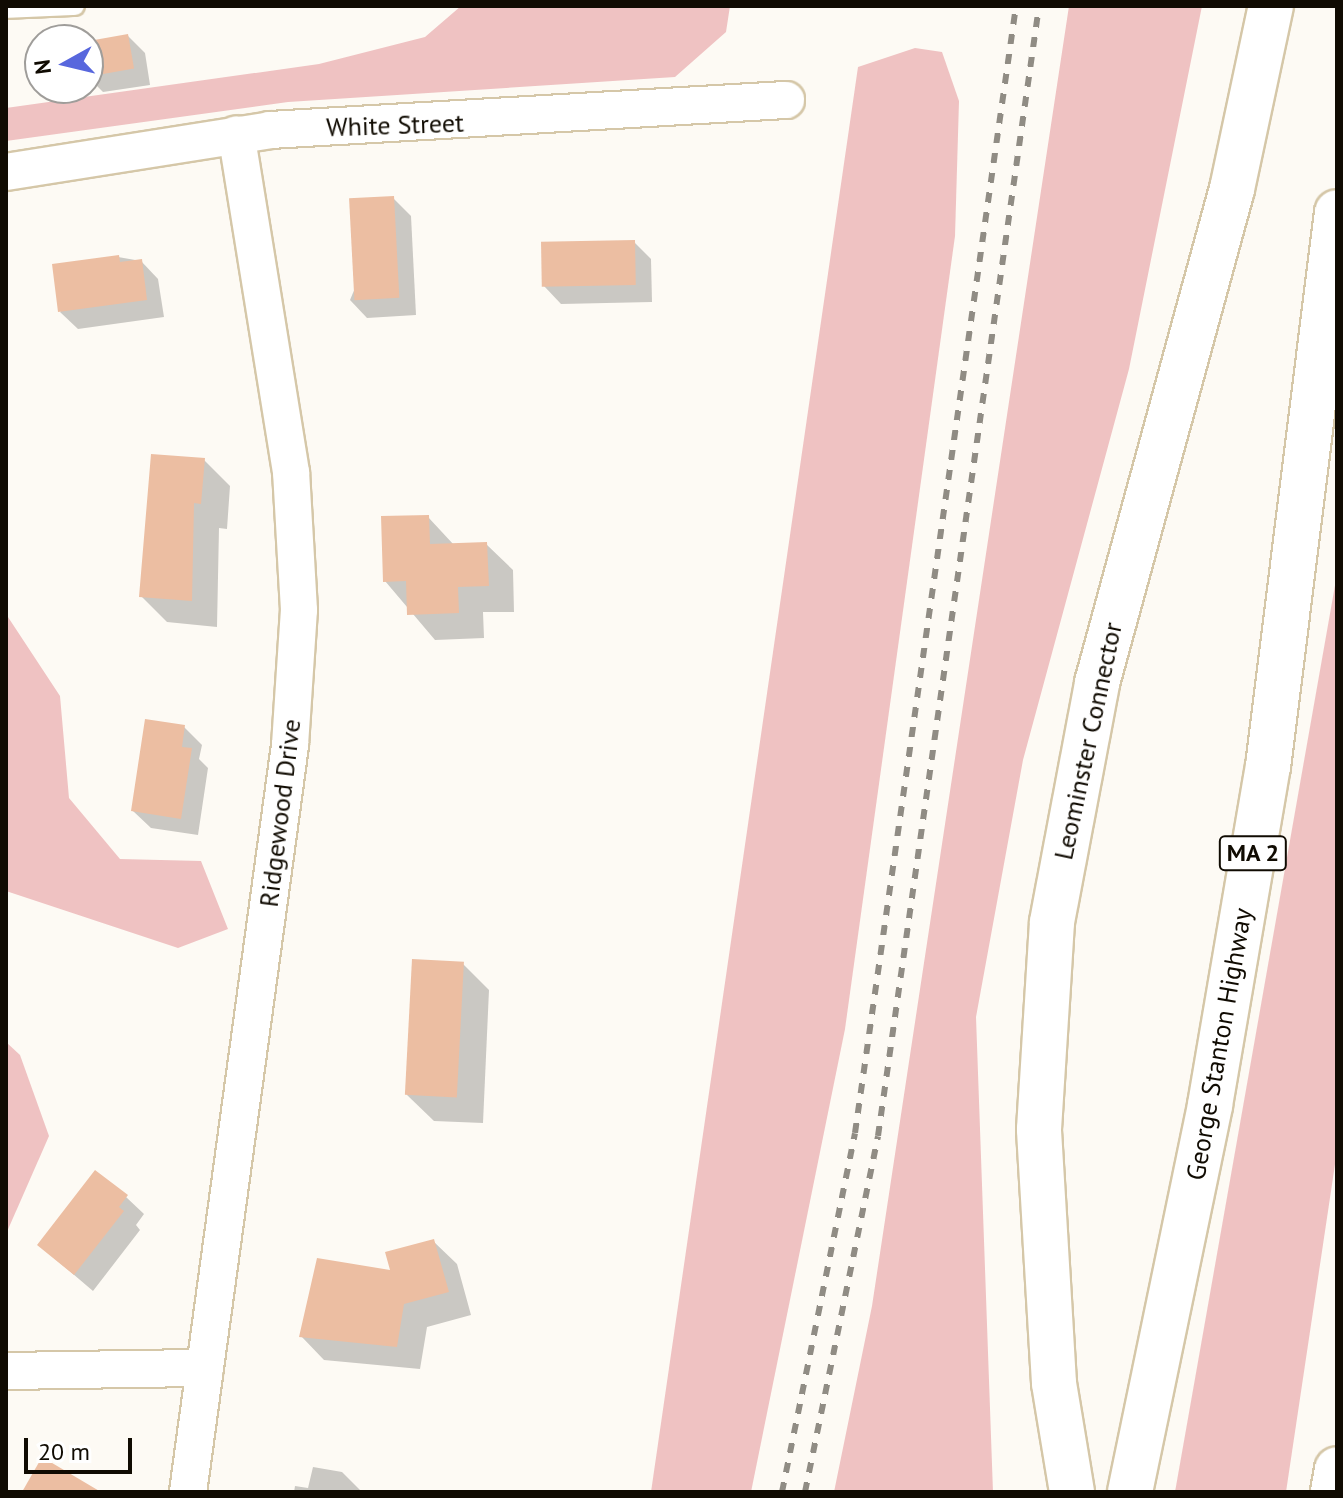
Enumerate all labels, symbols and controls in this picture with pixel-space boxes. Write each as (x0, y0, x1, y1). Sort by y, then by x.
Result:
north arrow (24, 24, 104, 104)
text: N (27, 58, 57, 76)
street label: White Street (326, 107, 464, 143)
street label: Leominster Connector (1048, 619, 1128, 863)
street label: Ridgewood Drive (253, 717, 307, 909)
road number: MA 2 (1217, 833, 1289, 873)
street label: George Stanton Highway (1180, 905, 1258, 1183)
scale bar (28, 1422, 136, 1472)
text: 20 m (38, 1436, 90, 1467)

